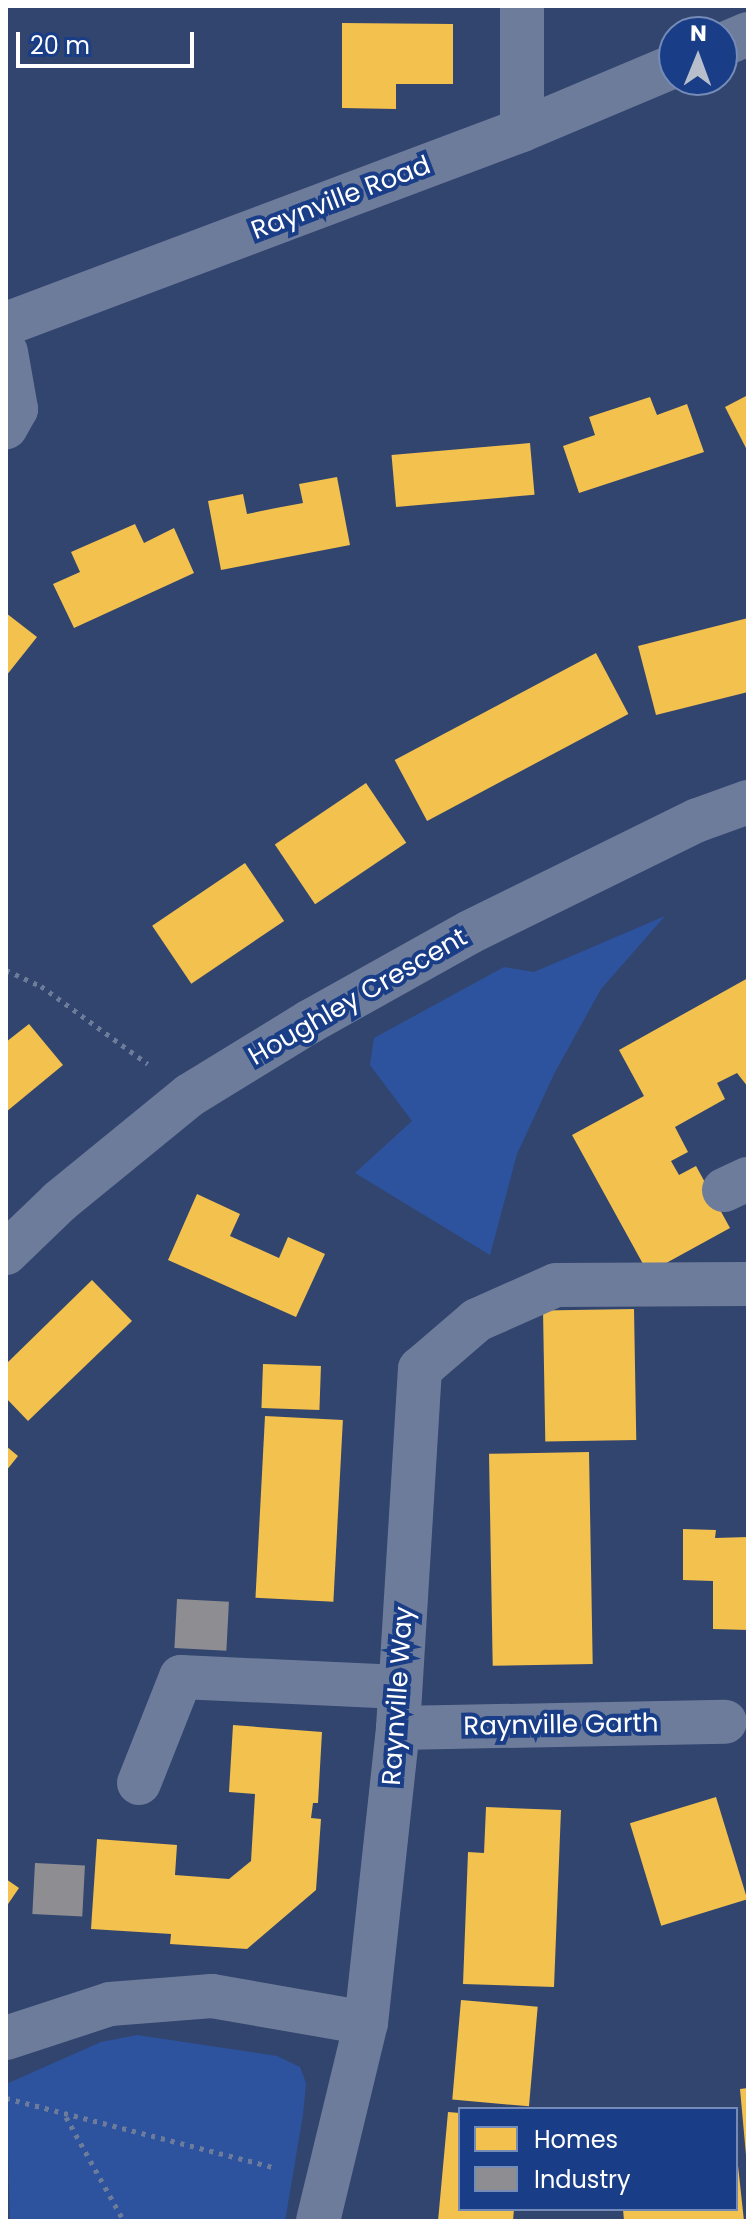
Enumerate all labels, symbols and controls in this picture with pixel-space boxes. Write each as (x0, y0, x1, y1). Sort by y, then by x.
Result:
scale bar (20, 16, 198, 66)
north arrow (658, 16, 738, 96)
text: N (690, 18, 707, 49)
text: 20 m (30, 29, 90, 62)
street label: Raynville Road (247, 150, 435, 246)
street label: Houghley Crescent (243, 922, 473, 1072)
street label: Raynville Way (376, 1606, 420, 1786)
street label: Raynville Garth (463, 1708, 659, 1742)
legend (458, 2107, 738, 2211)
text: Homes (534, 2123, 618, 2156)
text: Industry (534, 2163, 631, 2196)

